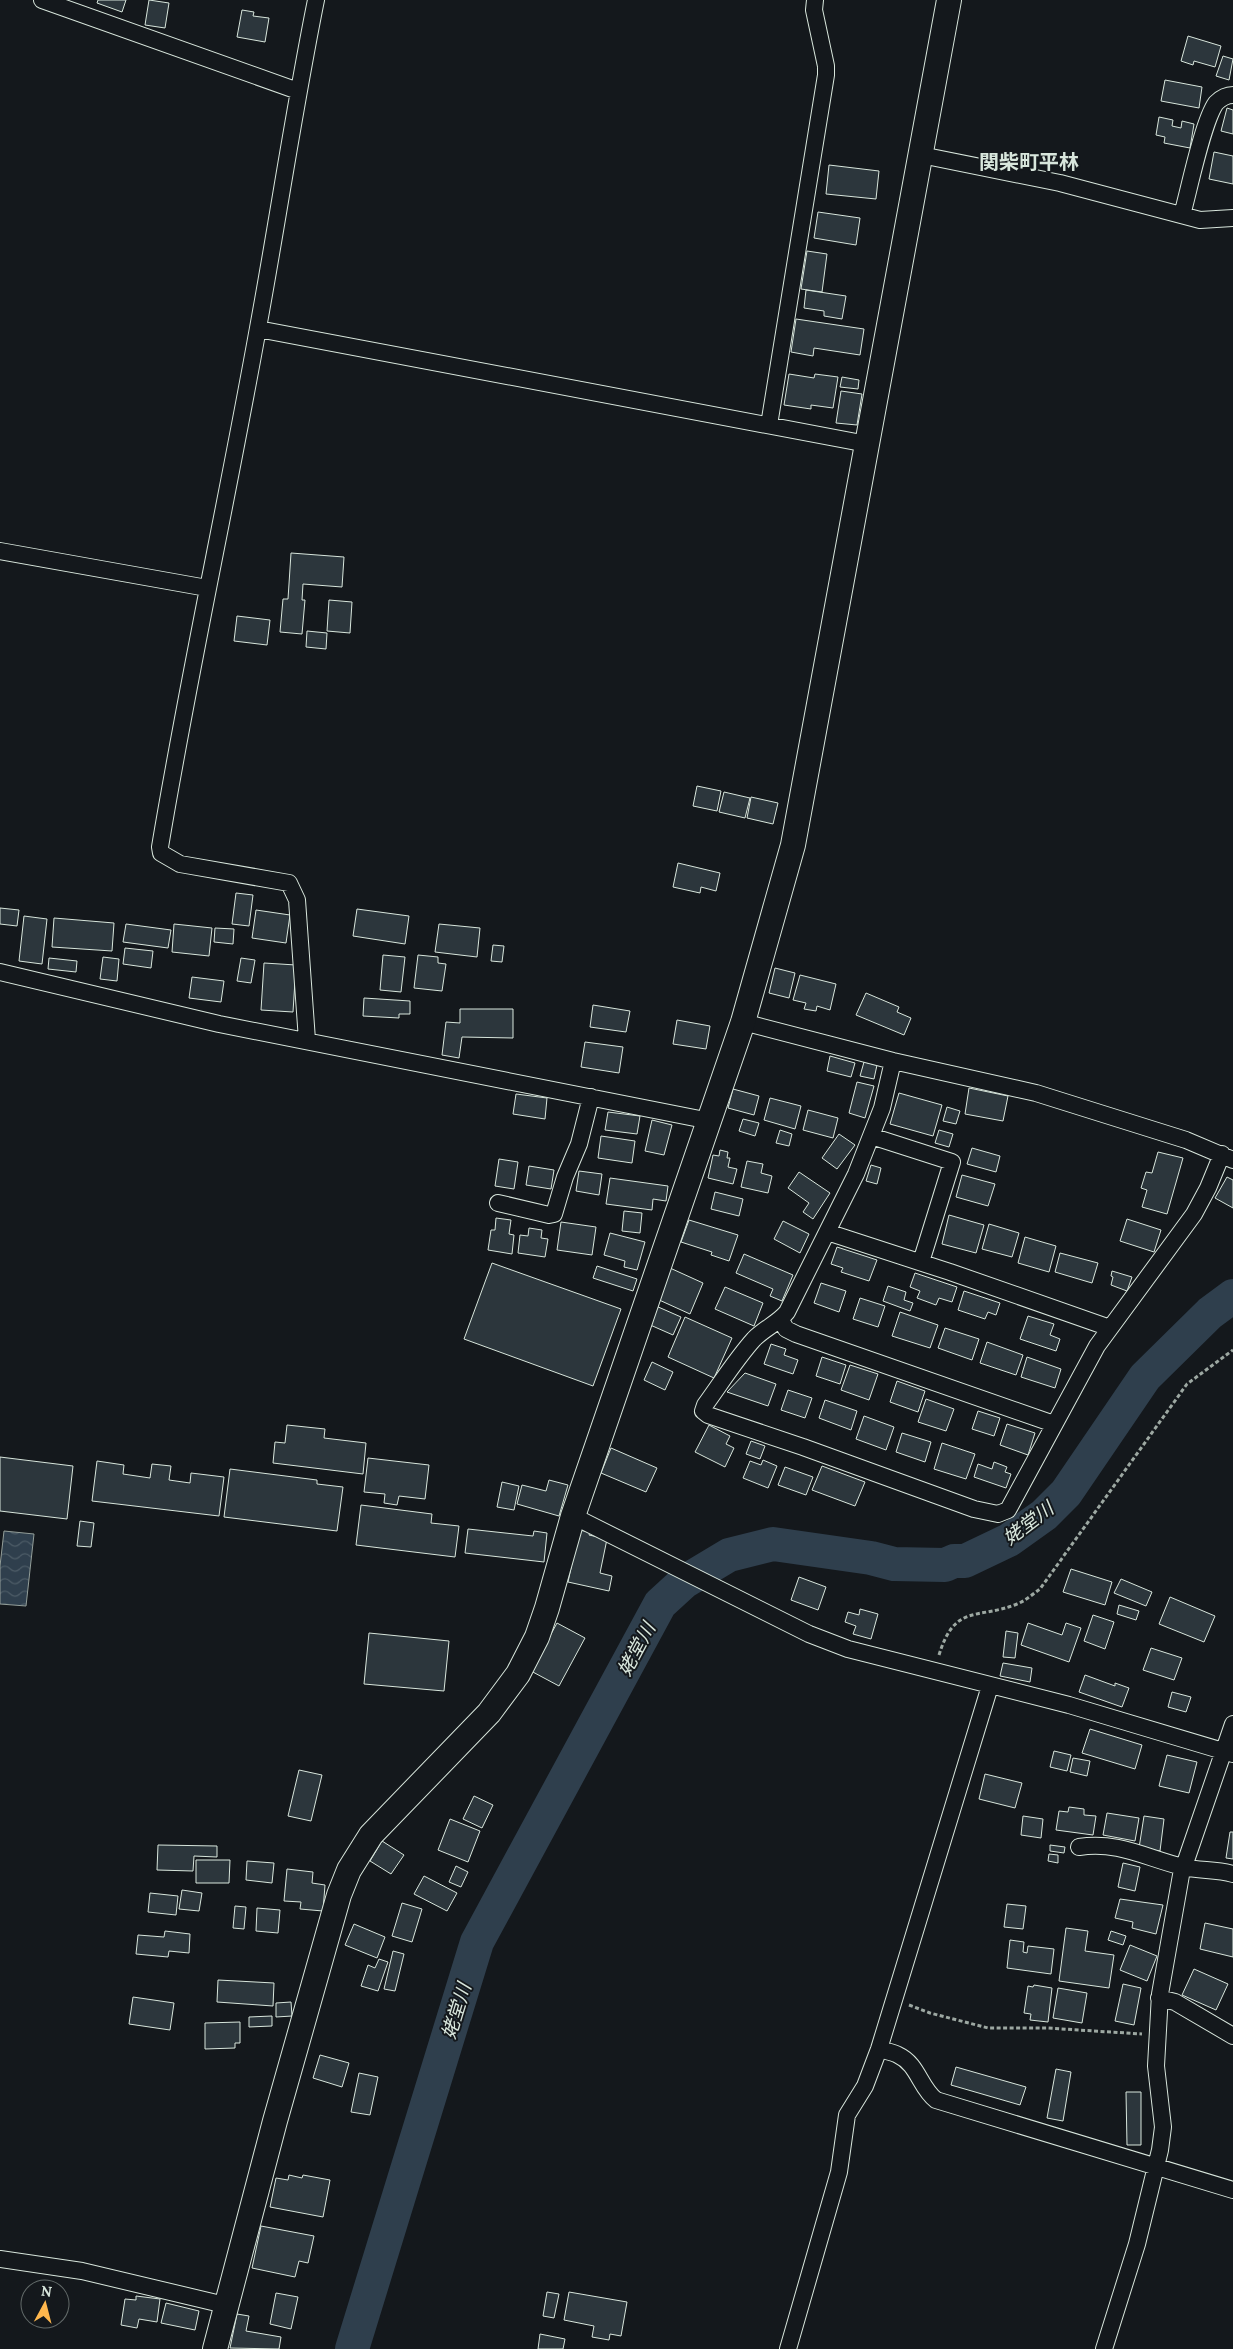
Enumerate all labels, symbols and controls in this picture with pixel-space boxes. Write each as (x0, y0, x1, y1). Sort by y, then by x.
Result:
district label: 関柴町平林 (979, 149, 1079, 174)
water label: 姥堂川 (998, 1495, 1060, 1550)
water label: 姥堂川 (612, 1616, 661, 1680)
water label: 姥堂川 (436, 1978, 476, 2042)
north arrow (20, 2279, 70, 2329)
text: N (40, 2282, 53, 2301)

